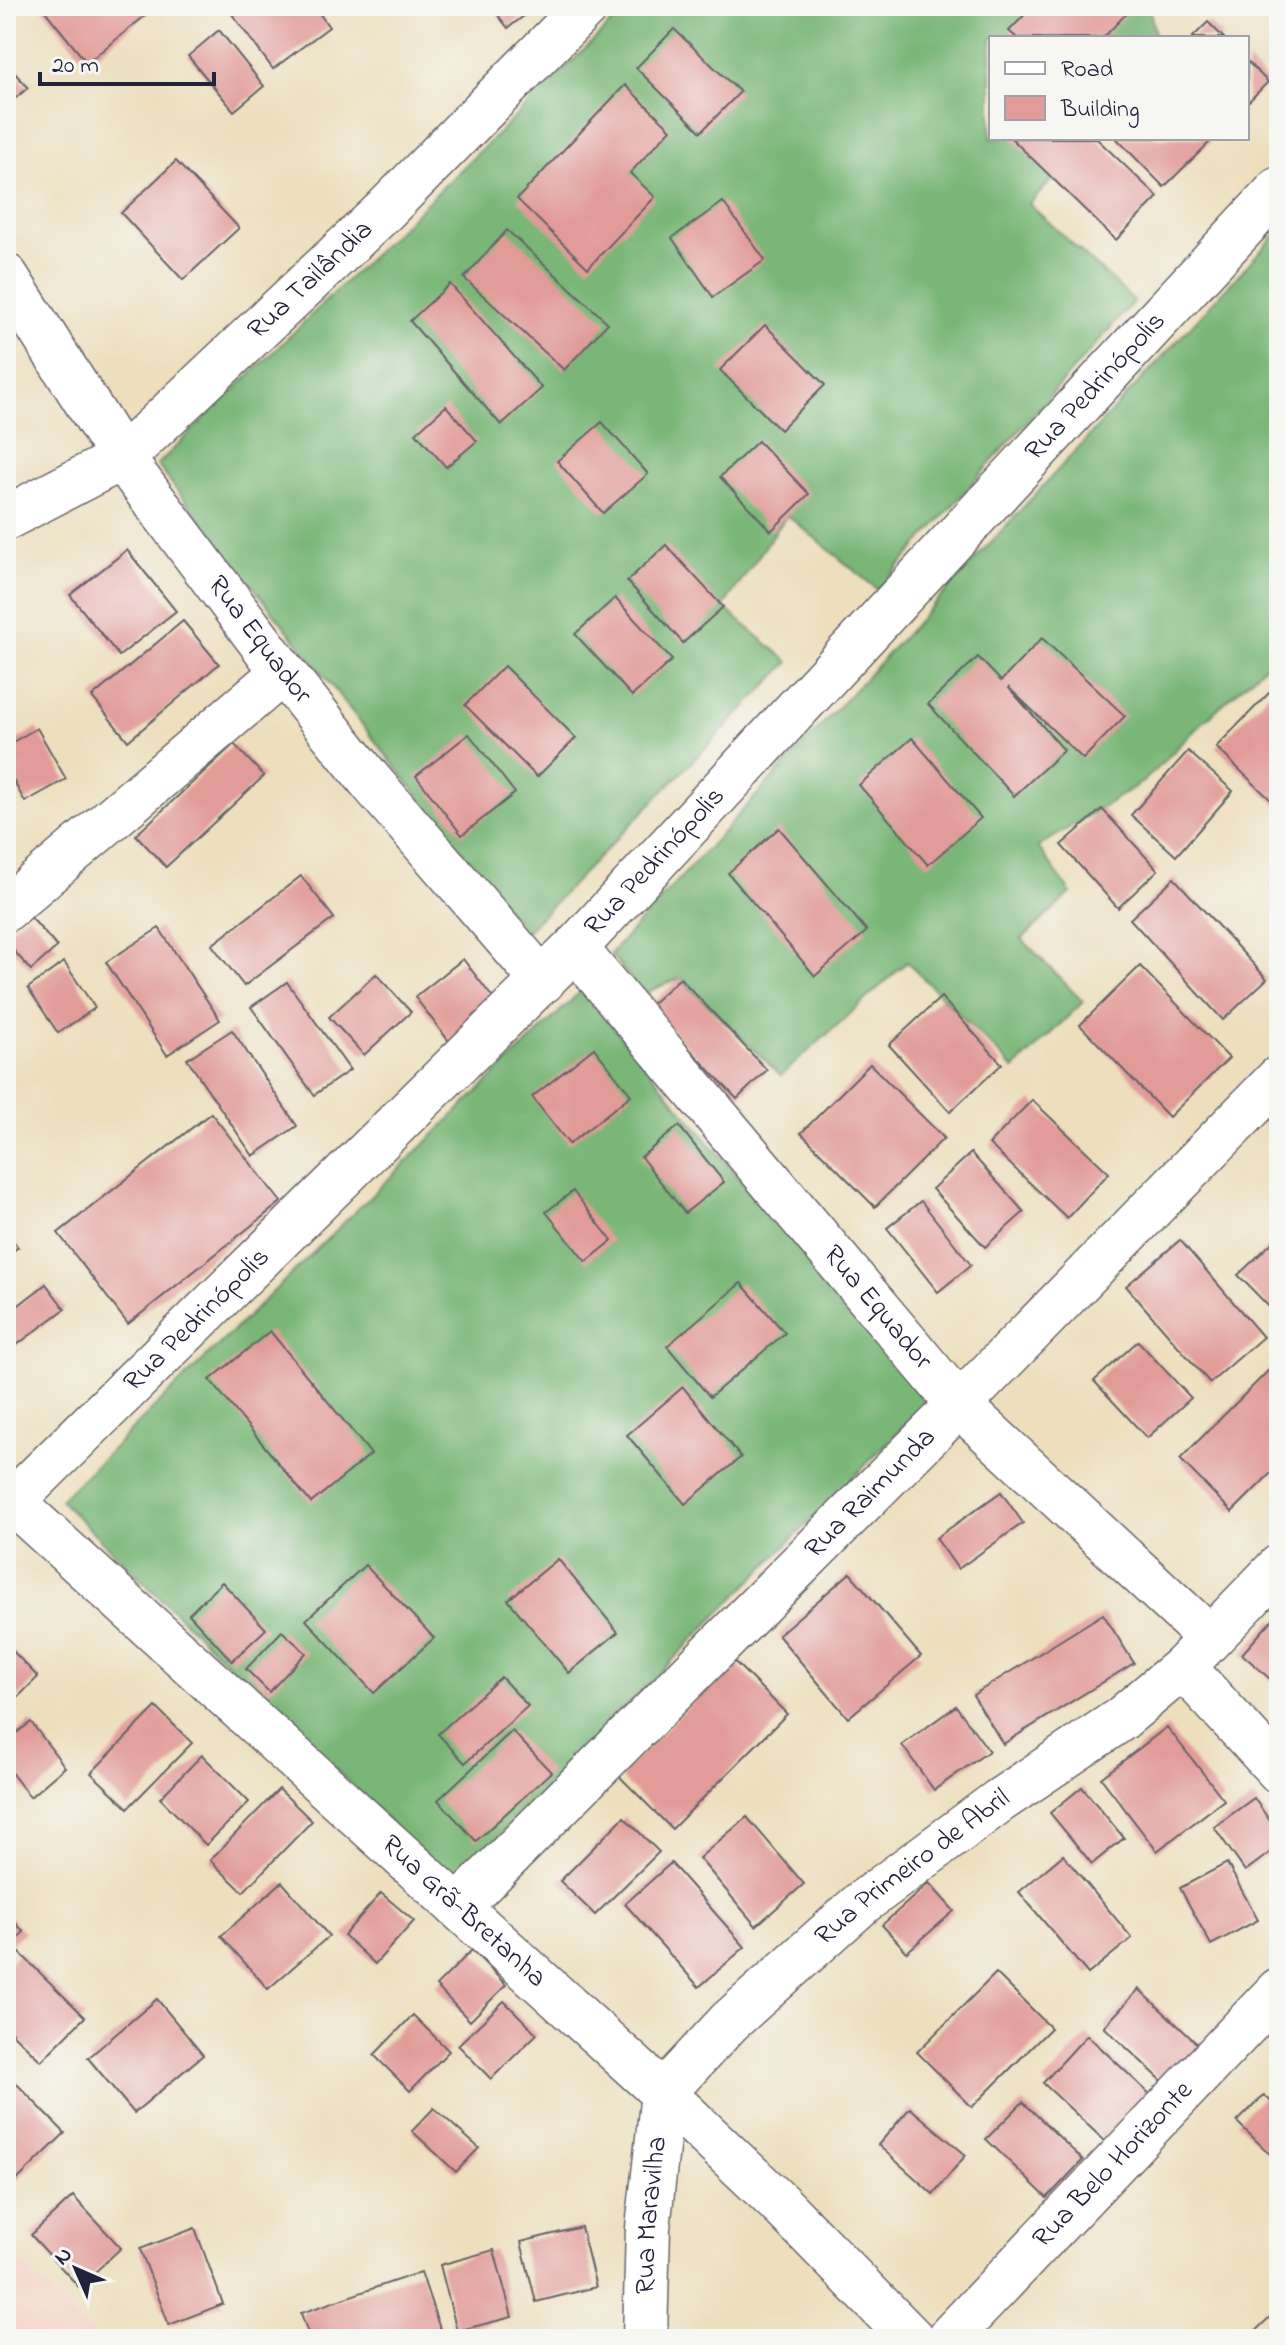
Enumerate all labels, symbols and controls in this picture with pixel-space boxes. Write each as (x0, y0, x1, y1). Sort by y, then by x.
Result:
scale bar (40, 36, 214, 86)
legend (989, 36, 1249, 140)
text: 20 m (52, 49, 99, 84)
text: Road (1061, 53, 1114, 88)
text: Building (1060, 93, 1140, 128)
street label: Rua Tailândia (239, 211, 383, 350)
street label: Rua Pedrinópolis (1016, 302, 1176, 471)
street label: Rua Equador (197, 567, 322, 714)
street label: Rua Pedrinópolis (575, 778, 735, 946)
street label: Rua Equador (813, 1236, 942, 1380)
street label: Rua Pedrinópolis (114, 1238, 280, 1402)
street label: Rua Raimunda (795, 1418, 946, 1569)
street label: Rua Primeiro de Abril (806, 1779, 1018, 1956)
street label: Rua Grã-Bretanha (371, 1825, 555, 1998)
street label: Rua Belo Horizonte (1023, 2071, 1203, 2258)
street label: Rua Maravilha (626, 2134, 679, 2295)
north arrow (36, 2229, 116, 2309)
text: N (47, 2240, 81, 2274)

